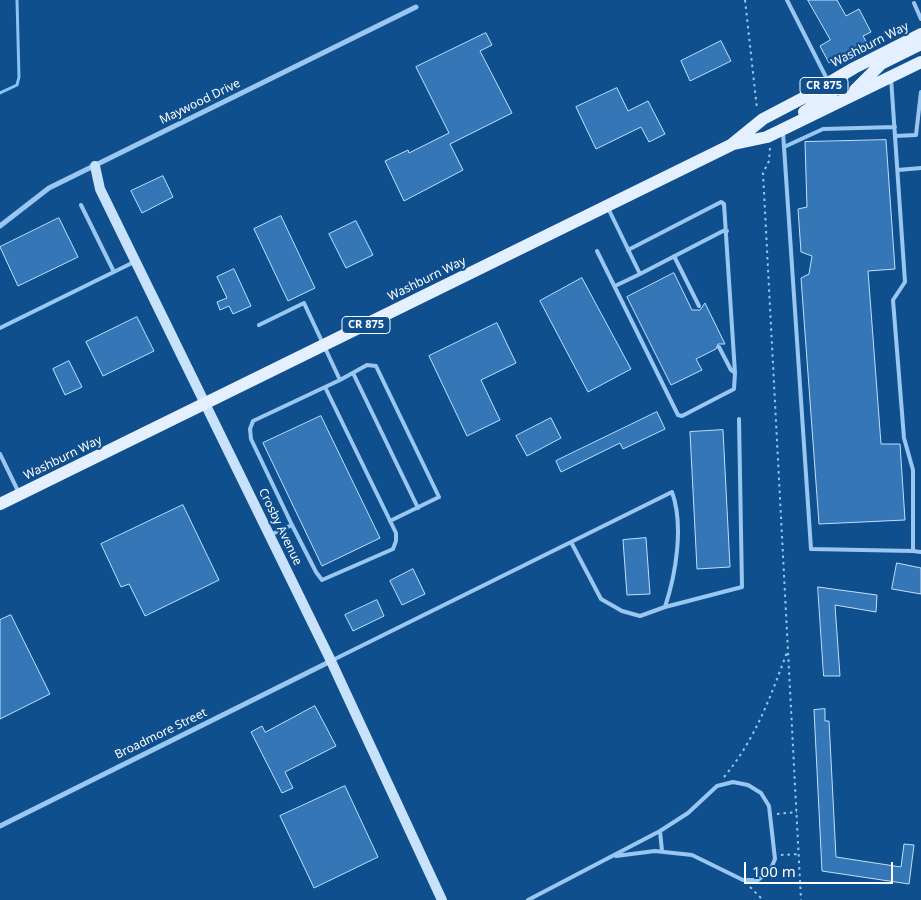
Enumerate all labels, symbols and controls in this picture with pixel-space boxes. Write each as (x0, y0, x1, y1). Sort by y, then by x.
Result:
street label: Washburn Way (829, 19, 911, 71)
street label: Maywood Drive (157, 76, 243, 128)
road number: CR 875 (800, 78, 848, 94)
street label: Washburn Way (386, 254, 468, 304)
road number: CR 875 (342, 316, 390, 334)
street label: Washburn Way (22, 433, 104, 483)
street label: Crosby Avenue (255, 486, 305, 568)
street label: Broadmore Street (113, 706, 209, 762)
scale bar (746, 852, 895, 884)
text: 100 m (752, 861, 796, 881)

